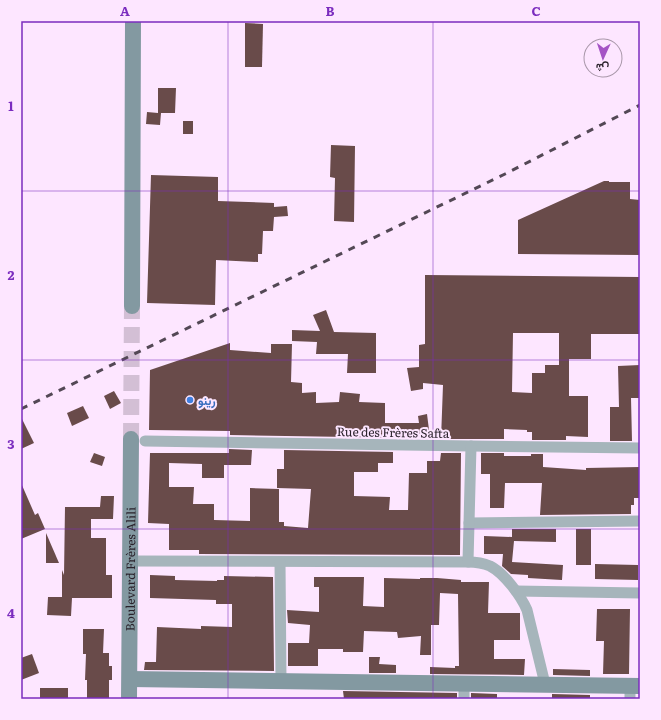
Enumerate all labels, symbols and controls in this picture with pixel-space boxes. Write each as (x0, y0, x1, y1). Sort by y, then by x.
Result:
text: A (120, 1, 130, 20)
text: B (326, 1, 335, 20)
text: C (531, 1, 541, 20)
north arrow (583, 38, 623, 78)
text: ش (595, 61, 609, 77)
text: 1 (8, 96, 14, 115)
text: 2 (8, 265, 15, 284)
place label: رينو (198, 391, 216, 409)
marker: رينو (185, 395, 195, 405)
street label: Rue des Frères Safta (337, 422, 450, 442)
text: 3 (7, 434, 15, 453)
street label: Boulevard Frères Alili (121, 507, 139, 631)
text: 4 (7, 603, 15, 622)

